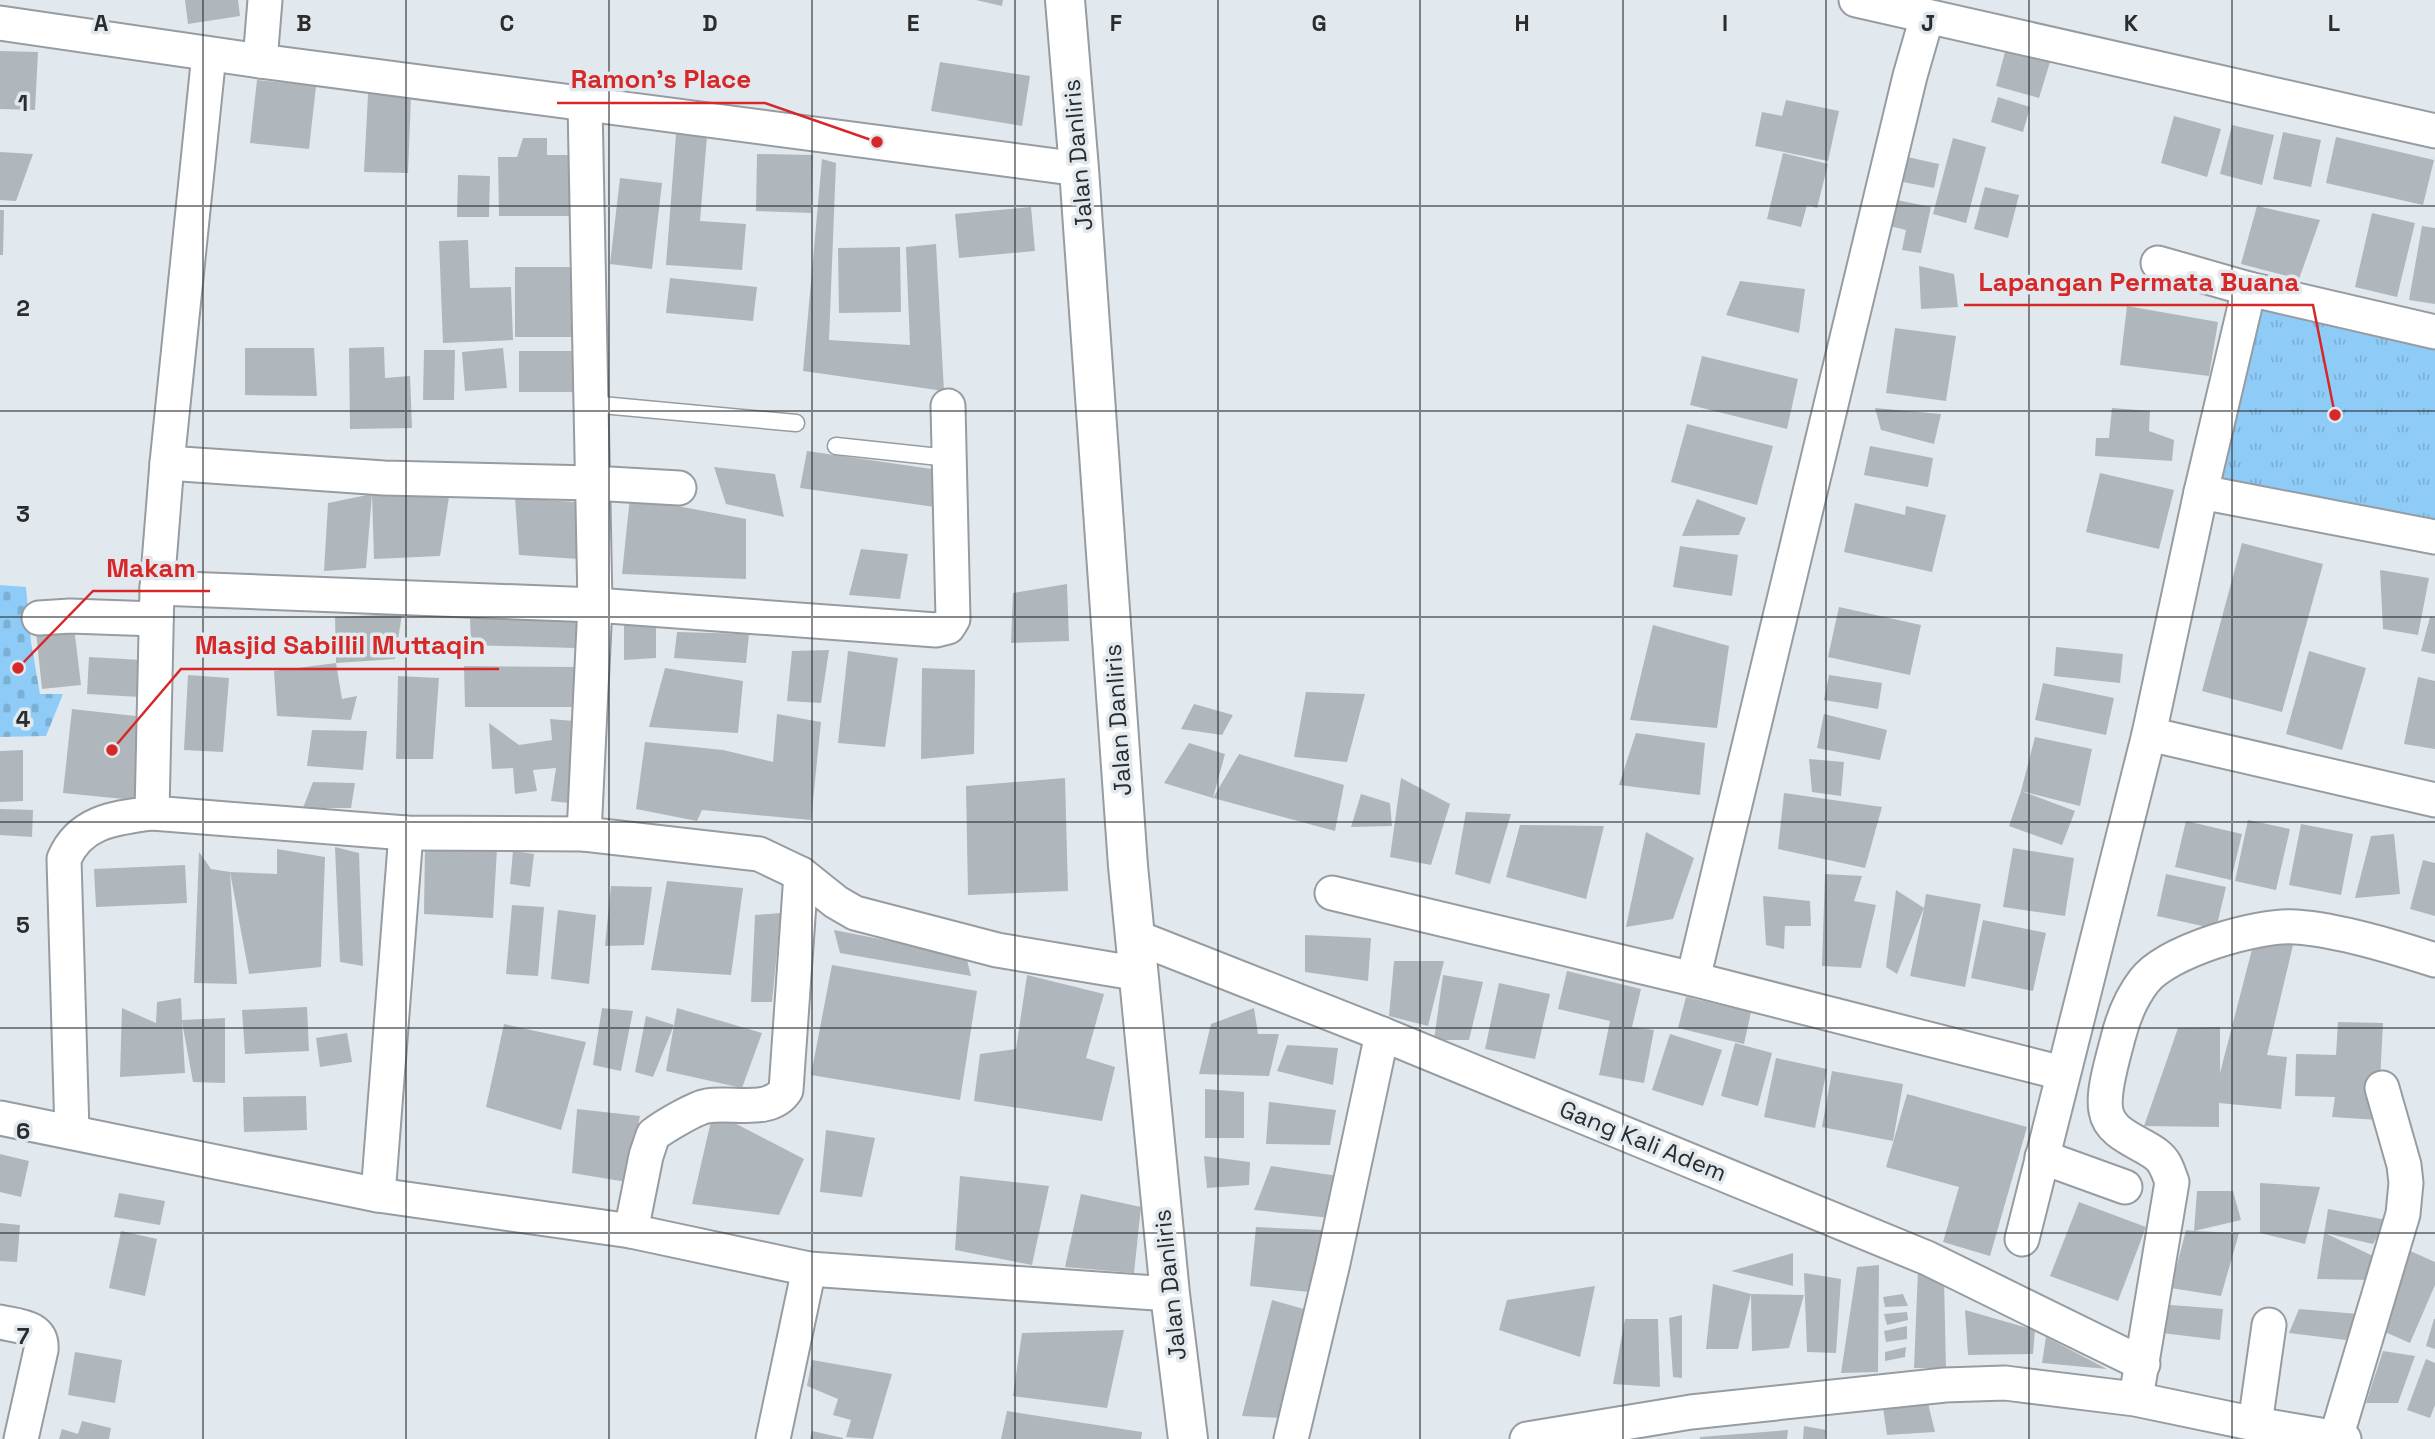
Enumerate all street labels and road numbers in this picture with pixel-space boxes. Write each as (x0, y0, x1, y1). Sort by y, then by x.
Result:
street label: Jalan Danliris (1055, 78, 1100, 232)
street label: Jalan Danliris (1097, 643, 1138, 797)
street label: Gang Kali Adem (1555, 1093, 1731, 1188)
street label: Jalan Danliris (1146, 1208, 1193, 1362)

